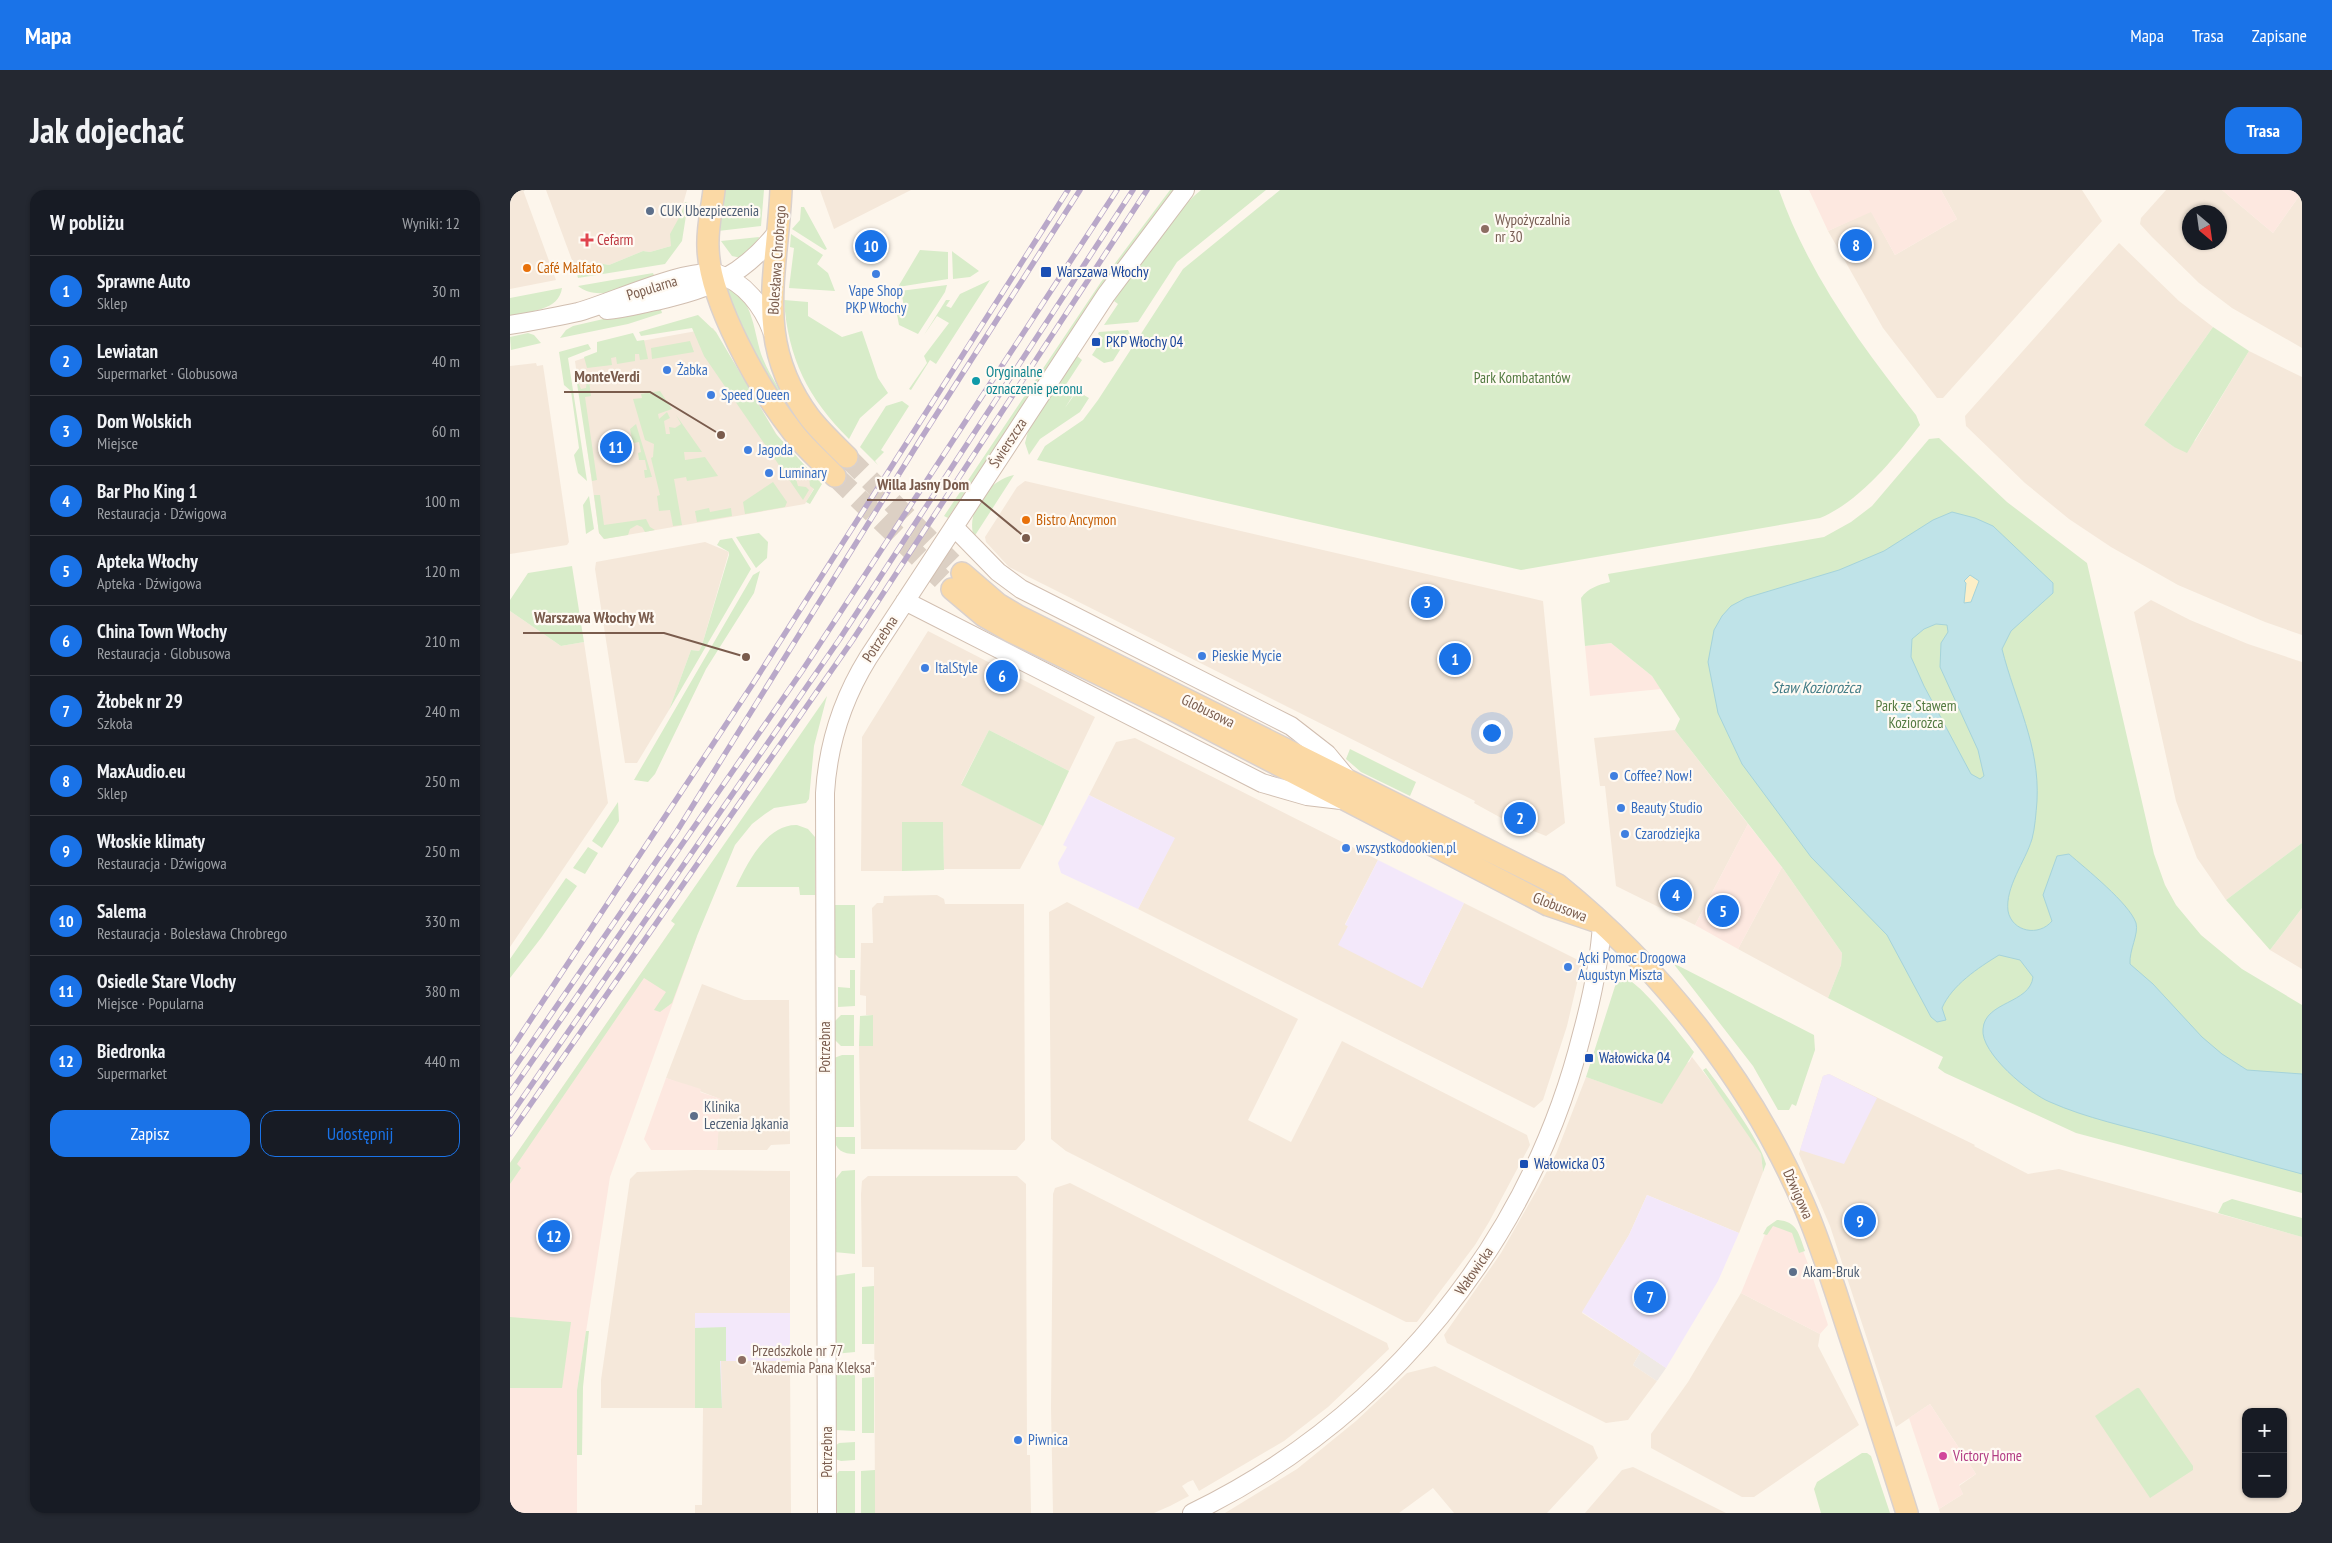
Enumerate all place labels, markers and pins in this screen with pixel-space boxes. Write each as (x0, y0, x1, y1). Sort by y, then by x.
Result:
place label: CUK Ubezpieczenia (660, 201, 759, 220)
marker: CUK Ubezpieczenia (644, 205, 656, 217)
place label: Wypożyczalnia nr 30 (1495, 210, 1570, 246)
marker: Wypożyczalnia nr 30 (1479, 223, 1491, 235)
pin: 8 (1840, 226, 1872, 264)
pin: 10 (855, 227, 887, 265)
place label: Cefarm (597, 230, 633, 249)
marker: Cefarm (581, 234, 593, 246)
place label: Café Malfato (537, 258, 602, 277)
marker: Café Malfato (521, 262, 533, 274)
place label: Warszawa Włochy (1057, 262, 1149, 281)
marker: Warszawa Włochy (1039, 265, 1053, 279)
marker: Vape Shop PKP Włochy (870, 268, 882, 280)
place label: Vape Shop PKP Włochy (845, 281, 907, 317)
place label: PKP Włochy 04 (1106, 332, 1184, 351)
marker: PKP Włochy 04 (1090, 336, 1102, 348)
place label: Żabka (677, 360, 708, 379)
callout: MonteVerdi (564, 361, 650, 392)
place label: Oryginalne oznaczenie peronu (986, 362, 1082, 398)
marker: Żabka (661, 364, 673, 376)
marker: Oryginalne oznaczenie peronu (970, 375, 982, 387)
place label: Speed Queen (721, 385, 790, 404)
marker: Speed Queen (705, 389, 717, 401)
pin: 11 (600, 428, 632, 466)
place label: Jagoda (757, 440, 793, 459)
marker: Jagoda (742, 444, 754, 456)
place label: Luminary (779, 463, 827, 482)
marker: Luminary (763, 467, 775, 479)
callout: Willa Jasny Dom (867, 469, 980, 500)
place label: Bistro Ancymon (1036, 510, 1116, 529)
marker: Bistro Ancymon (1020, 514, 1032, 526)
pin: 3 (1411, 583, 1443, 621)
callout: Warszawa Włochy Wł (523, 602, 664, 633)
pin: 1 (1439, 640, 1471, 678)
place label: Pieskie Mycie (1212, 646, 1282, 665)
marker: Pieskie Mycie (1196, 650, 1208, 662)
pin: 6 (986, 657, 1018, 695)
place label: ItalStyle (935, 658, 978, 677)
marker: ItalStyle (919, 662, 931, 674)
place label: Coffee? Now! (1624, 766, 1692, 785)
marker: Coffee? Now! (1608, 770, 1620, 782)
place label: Beauty Studio (1631, 798, 1702, 817)
pin: 2 (1504, 799, 1536, 837)
marker: Beauty Studio (1615, 802, 1627, 814)
place label: Czarodziejka (1635, 824, 1700, 843)
marker: Czarodziejka (1619, 828, 1631, 840)
place label: wszystkodookien.pl (1356, 838, 1457, 857)
marker: wszystkodookien.pl (1340, 842, 1352, 854)
pin: 4 (1660, 876, 1692, 914)
pin: 5 (1707, 892, 1739, 930)
place label: Ącki Pomoc Drogowa Augustyn Miszta (1578, 948, 1686, 984)
marker: Ącki Pomoc Drogowa Augustyn Miszta (1562, 961, 1574, 973)
place label: Wałowicka 04 (1599, 1048, 1671, 1067)
marker: Wałowicka 04 (1583, 1052, 1595, 1064)
place label: Klinika Leczenia Jąkania (704, 1097, 789, 1133)
marker: Klinika Leczenia Jąkania (688, 1110, 700, 1122)
place label: Wałowicka 03 (1534, 1154, 1605, 1173)
marker: Wałowicka 03 (1518, 1158, 1530, 1170)
pin: 9 (1844, 1202, 1876, 1240)
pin: 12 (538, 1217, 570, 1255)
place label: Akam-Bruk (1803, 1262, 1860, 1281)
marker: Akam-Bruk (1787, 1266, 1799, 1278)
pin: 7 (1634, 1278, 1666, 1316)
place label: Przedszkole nr 77 "Akademia Pana Kleksa" (752, 1341, 875, 1377)
marker: Przedszkole nr 77 "Akademia Pana Kleksa" (736, 1354, 748, 1366)
place label: Piwnica (1028, 1430, 1068, 1449)
marker: Piwnica (1012, 1434, 1024, 1446)
place label: Victory Home (1952, 1446, 2022, 1465)
marker: Victory Home (1937, 1450, 1949, 1462)

